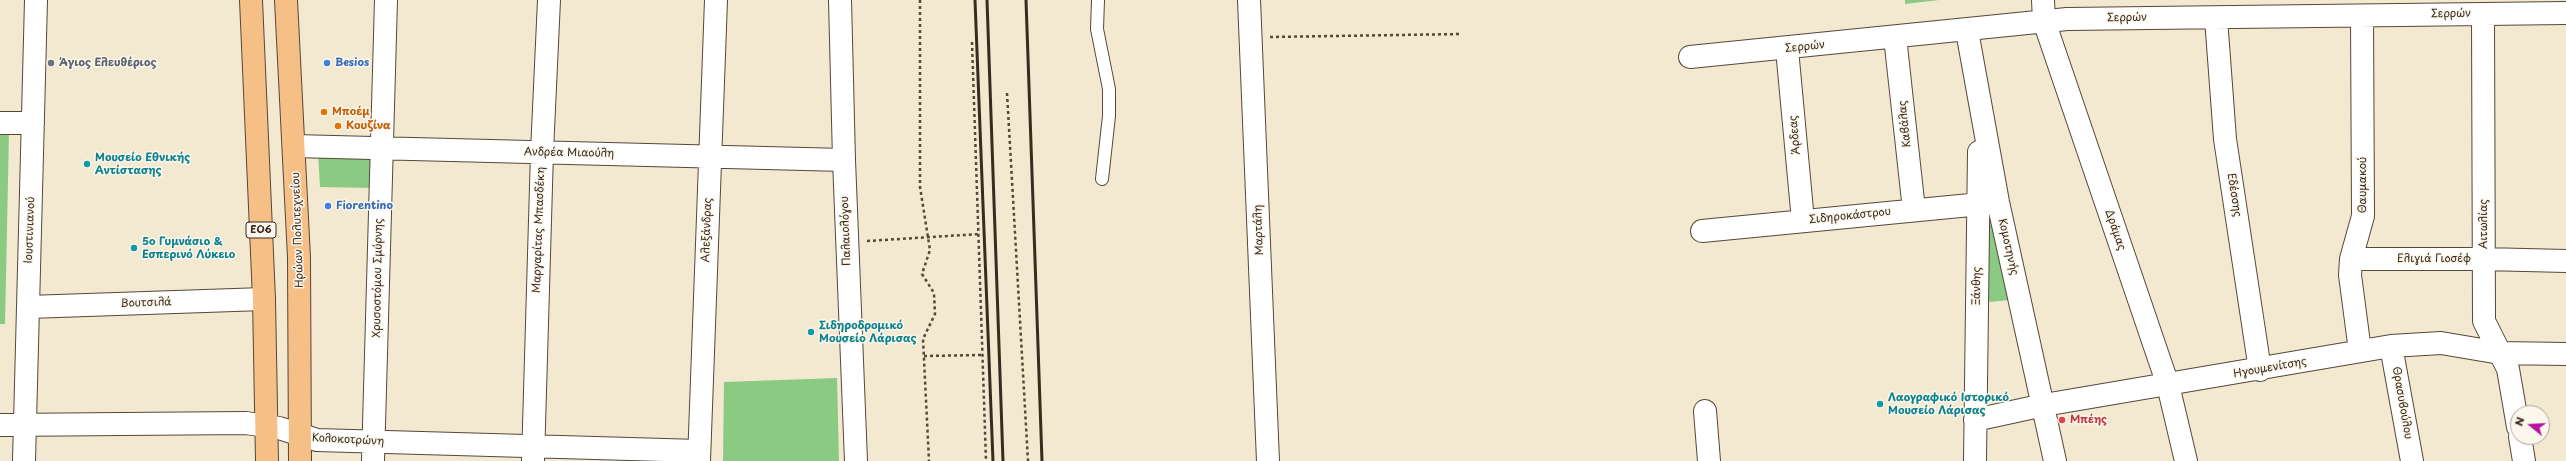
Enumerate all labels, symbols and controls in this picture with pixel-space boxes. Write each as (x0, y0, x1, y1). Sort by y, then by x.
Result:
street label: Σερρών (2431, 7, 2471, 21)
street label: Σερρών (2107, 11, 2147, 25)
street label: Σερρών (1784, 38, 1826, 56)
place label: Άγιος Ελευθέριος (59, 56, 156, 70)
place label: Besios (335, 56, 369, 70)
marker: Άγιος Ελευθέριος (46, 58, 56, 68)
marker: Besios (322, 58, 332, 68)
street label: Καβάλας (1896, 100, 1914, 148)
place label: Μποέμ (332, 105, 370, 119)
marker: Μποέμ (319, 107, 329, 117)
street label: Άρδεας (1787, 115, 1803, 155)
place label: Κουζίνα (346, 119, 391, 133)
marker: Κουζίνα (333, 121, 343, 131)
street label: Ανδρέα Μιαούλη (524, 146, 614, 160)
place label: Μουσείο Εθνικής Αντίστασης (95, 151, 190, 177)
street label: Θαυμακού (2356, 157, 2370, 213)
marker: Μουσείο Εθνικής Αντίστασης (82, 159, 92, 169)
street label: Μαργαρίτας Μπασδέκη (530, 167, 548, 293)
street label: Ηρώων Πολυτεχνείου (289, 172, 307, 288)
street label: Εδέσσης (2224, 172, 2244, 218)
street label: Ιουστινιανού (22, 196, 38, 264)
street label: Παλαιολόγου (838, 196, 854, 266)
street label: Αλεξάνδρας (699, 197, 715, 263)
place label: Fiorentino (336, 199, 393, 213)
street label: Αιτωλίας (2477, 199, 2491, 249)
marker: Fiorentino (323, 201, 333, 211)
street label: Μαρτάλη (1252, 204, 1266, 256)
street label: Σιδηροκάστρου (1808, 205, 1892, 227)
street label: Δράμας (2102, 208, 2128, 252)
street label: Κομοτηνής (1995, 217, 2021, 277)
street label: Χρυσοστόμου Σμύρνης (370, 218, 386, 338)
road number: ΕΟ6 (246, 222, 276, 238)
place label: 5ο Γυμνάσιο & Εσπερινό Λύκειο (142, 235, 235, 261)
marker: 5ο Γυμνάσιο & Εσπερινό Λύκειο (129, 243, 139, 253)
street label: Ελιγιά Γιοσέφ (2397, 252, 2471, 266)
street label: Ξάνθης (1970, 267, 1984, 305)
street label: Βουτσιλά (120, 296, 172, 310)
place label: Σιδηροδρομικό Μουσείο Λάρισας (819, 319, 916, 345)
marker: Σιδηροδρομικό Μουσείο Λάρισας (806, 327, 816, 337)
street label: Ηγουμενίτσης (2232, 355, 2308, 381)
street label: Θρασυβούλου (2389, 366, 2415, 440)
place label: Λαογραφικό Ιστορικό Μουσείο Λάρισας (1888, 391, 2009, 417)
marker: Λαογραφικό Ιστορικό Μουσείο Λάρισας (1875, 399, 1885, 409)
north arrow (2510, 405, 2550, 445)
place label: Μπέης (2070, 413, 2107, 427)
marker: Μπέης (2057, 415, 2067, 425)
text: N (2510, 415, 2528, 428)
street label: Κολοκοτρώνη (312, 432, 384, 448)

